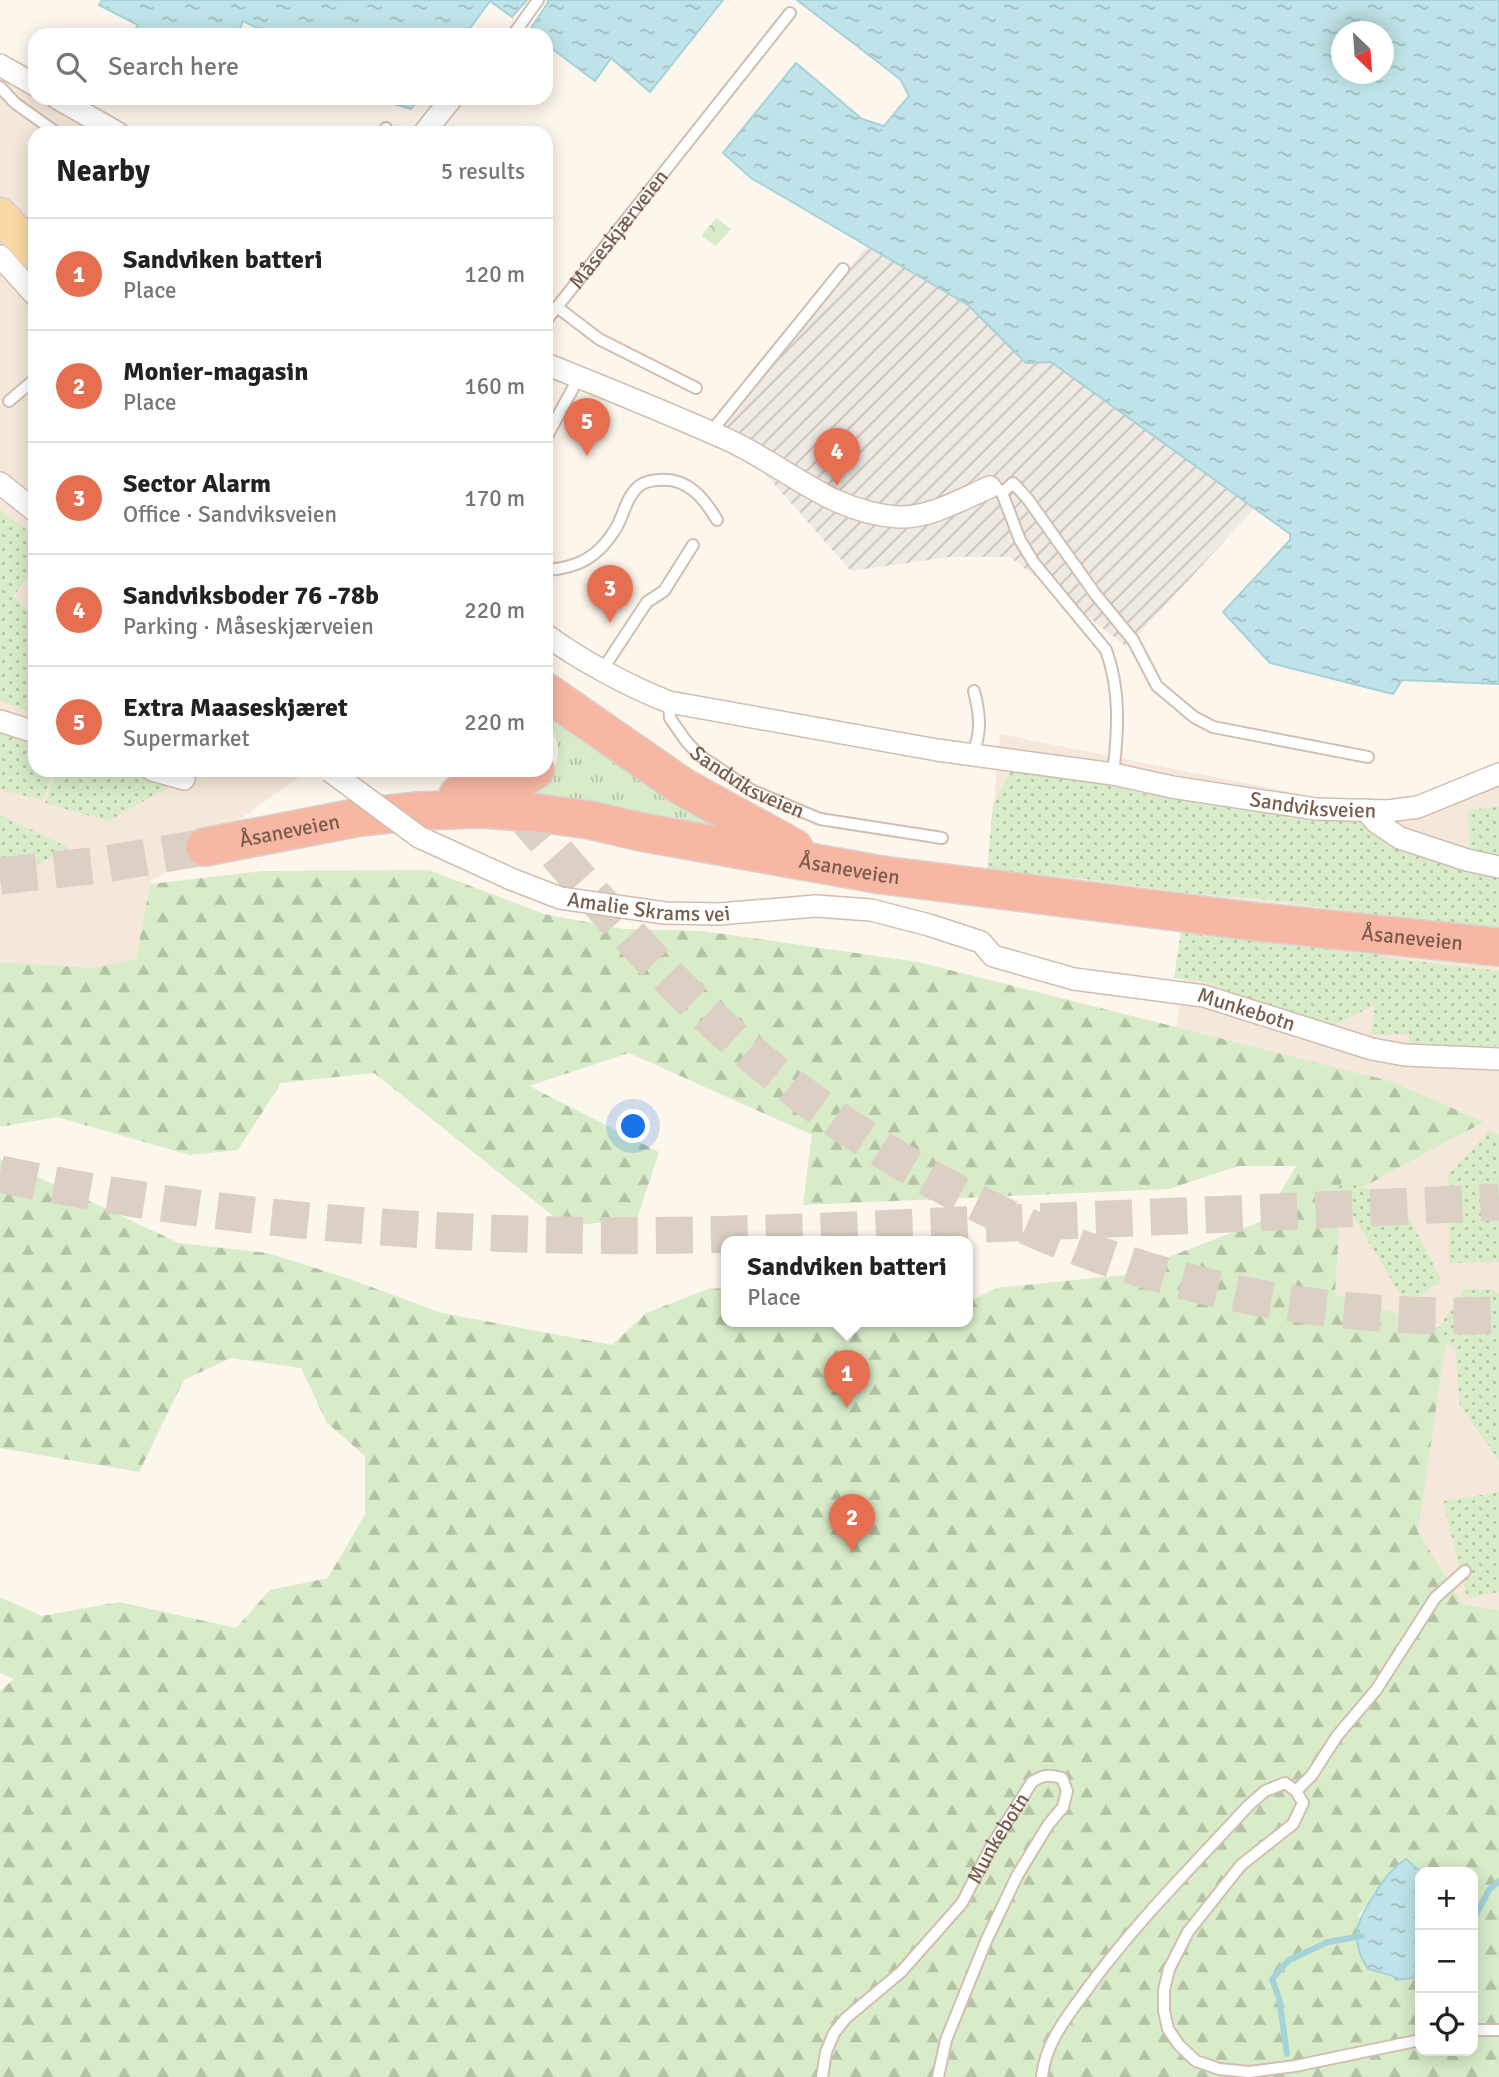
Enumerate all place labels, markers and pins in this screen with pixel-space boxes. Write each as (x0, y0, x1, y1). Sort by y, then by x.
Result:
pin: 5 (564, 398, 610, 456)
pin: 4 (814, 428, 860, 486)
pin: 3 (587, 565, 633, 623)
pin: 1 (824, 1350, 870, 1408)
pin: 2 (829, 1494, 875, 1552)

